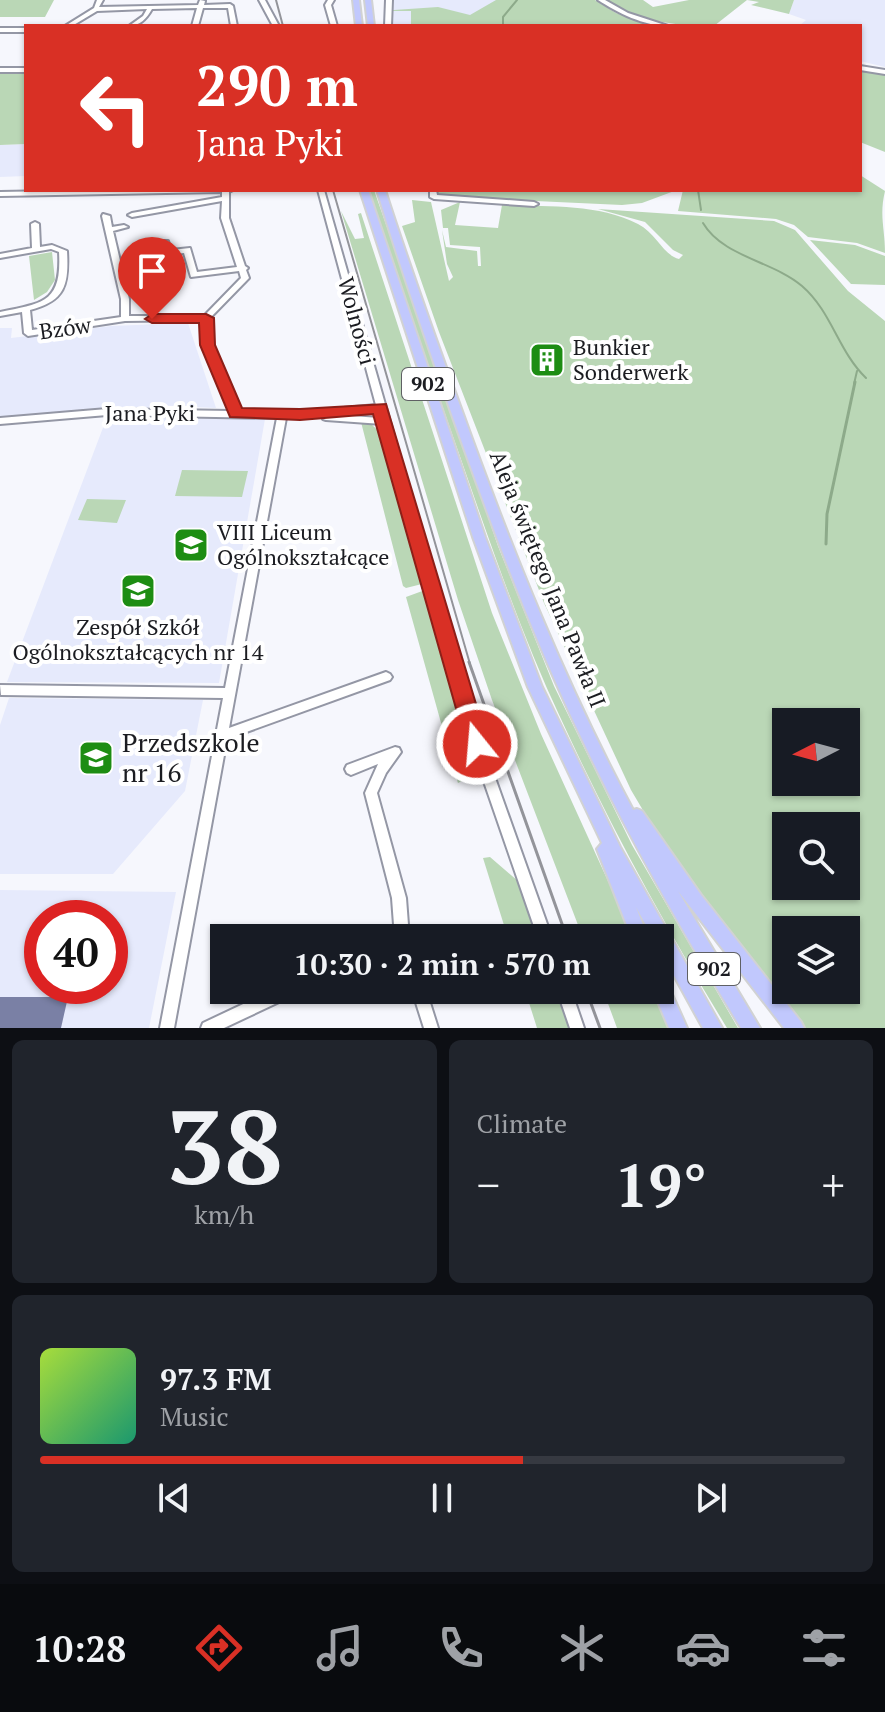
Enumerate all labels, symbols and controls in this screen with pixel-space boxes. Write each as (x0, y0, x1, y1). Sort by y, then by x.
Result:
text: 290 m (196, 48, 358, 122)
icon: left (64, 56, 168, 160)
text: Jana Pyki (196, 119, 344, 166)
pin (118, 237, 186, 319)
icon: arrive (130, 249, 174, 293)
street label: Wolności (332, 274, 383, 368)
street label: Bzów (37, 309, 94, 345)
place label: Bunkier Sonderwerk (573, 332, 689, 386)
building icon: Bunkier Sonderwerk (528, 341, 566, 379)
road number: 902 (402, 368, 454, 400)
street label: Jana Pyki (105, 398, 195, 427)
street label: Aleja świętego Jana Pawła II (484, 446, 613, 712)
place label: VIII Liceum Ogólnokształcące (217, 517, 389, 571)
school or university icon: VIII Liceum Ogólnokształcące (172, 526, 210, 564)
school or university icon: Zespół Szkół Ogólnokształcących nr 14 (119, 572, 157, 610)
place label: Zespół Szkół Ogólnokształcących nr 14 (12, 612, 264, 666)
position arrow (435, 702, 519, 786)
north arrow (772, 708, 860, 796)
map controls (772, 708, 860, 1004)
place label: Przedszkole nr 16 (122, 725, 260, 789)
school or university icon: Przedszkole nr 16 (77, 739, 115, 777)
button: search (772, 812, 860, 900)
speed limit sign: 40 (24, 900, 128, 1004)
button: layers (772, 916, 860, 1004)
text: 10:30 · 2 min · 570 m (294, 944, 590, 984)
road number: 902 (688, 953, 740, 985)
text: 38 (165, 1076, 283, 1214)
text: Climate (477, 1106, 567, 1140)
text: 19° (614, 1145, 707, 1224)
text: − (477, 1155, 500, 1214)
text: + (822, 1155, 845, 1214)
text: km/h (194, 1197, 254, 1231)
text: 97.3 FM (160, 1359, 271, 1399)
text: Music (160, 1399, 229, 1433)
icon: previous (152, 1476, 196, 1520)
icon: pause (420, 1476, 464, 1520)
icon: next (689, 1476, 733, 1520)
icon: directions (191, 1620, 247, 1676)
icon: music (312, 1620, 368, 1676)
icon: phone (433, 1620, 489, 1676)
icon: climate (554, 1620, 610, 1676)
icon: car (675, 1620, 731, 1676)
icon: filters (796, 1620, 852, 1676)
text: 10:28 (33, 1625, 126, 1672)

